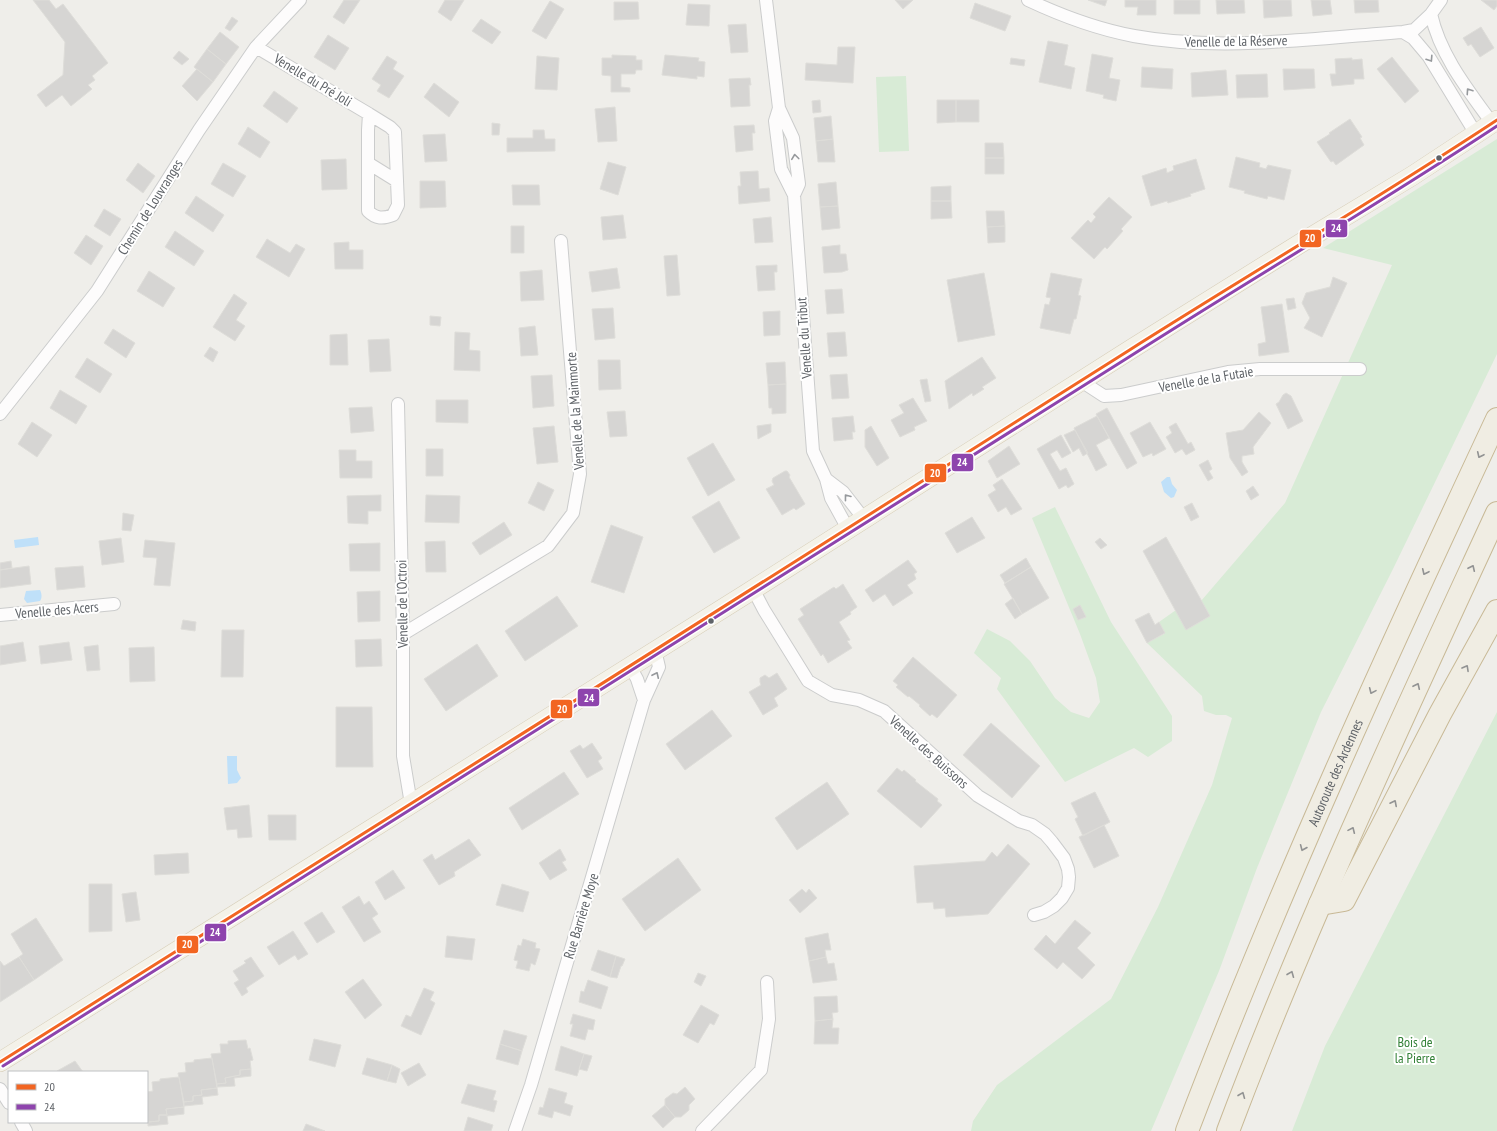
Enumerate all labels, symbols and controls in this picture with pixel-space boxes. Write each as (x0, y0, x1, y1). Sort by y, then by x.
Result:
street label: Venelle de la Réserve (1183, 31, 1288, 51)
street label: Venelle du Pré Joli (270, 49, 355, 110)
one-way arrow (1425, 55, 1433, 62)
one-way arrow (1467, 89, 1474, 96)
unlabelled marker (1434, 153, 1444, 163)
one-way arrow (791, 154, 800, 160)
street label: Chemin de Louvranges (113, 156, 187, 258)
line badge: 24 (1325, 219, 1348, 238)
text: 24 (1331, 221, 1342, 235)
line badge: 20 (1299, 229, 1322, 248)
text: 20 (1305, 231, 1315, 245)
street label: Venelle du Tribut (792, 297, 816, 380)
street label: Venelle de la Mainmorte (562, 351, 588, 471)
street label: Venelle de la Futaie (1156, 362, 1255, 396)
one-way arrow (1477, 451, 1485, 458)
line badge: 24 (951, 453, 974, 472)
text: 24 (957, 455, 968, 469)
line badge: 20 (924, 463, 947, 483)
text: 20 (930, 466, 940, 480)
one-way arrow (845, 494, 852, 501)
street label: Venelle de l'Octroi (392, 560, 412, 649)
one-way arrow (1467, 565, 1475, 573)
one-way arrow (1422, 568, 1430, 576)
street label: Venelle des Acers (14, 597, 100, 623)
unlabelled marker (706, 616, 716, 626)
one-way arrow (1461, 665, 1468, 672)
one-way arrow (651, 672, 659, 680)
one-way arrow (1412, 683, 1420, 691)
one-way arrow (1369, 687, 1377, 694)
line badge: 24 (577, 688, 600, 707)
text: 24 (584, 691, 595, 705)
line badge: 20 (550, 699, 573, 719)
text: 20 (557, 702, 567, 716)
street label: Venelle des Buissons (885, 711, 973, 792)
street label: Autoroute des Ardennes (1304, 716, 1367, 829)
one-way arrow (1390, 800, 1397, 807)
one-way arrow (1347, 827, 1355, 835)
one-way arrow (1300, 844, 1308, 852)
street label: Rue Barrière Moye (559, 871, 603, 961)
line badge: 24 (204, 923, 227, 942)
text: 24 (210, 925, 221, 939)
line badge: 20 (176, 935, 199, 954)
text: 20 (182, 937, 192, 951)
one-way arrow (1286, 971, 1294, 979)
park label: Bois de la Pierre (1395, 1033, 1435, 1067)
legend (8, 1071, 148, 1123)
text: 20 (44, 1079, 55, 1094)
one-way arrow (1237, 1091, 1245, 1098)
text: 24 (44, 1099, 55, 1114)

